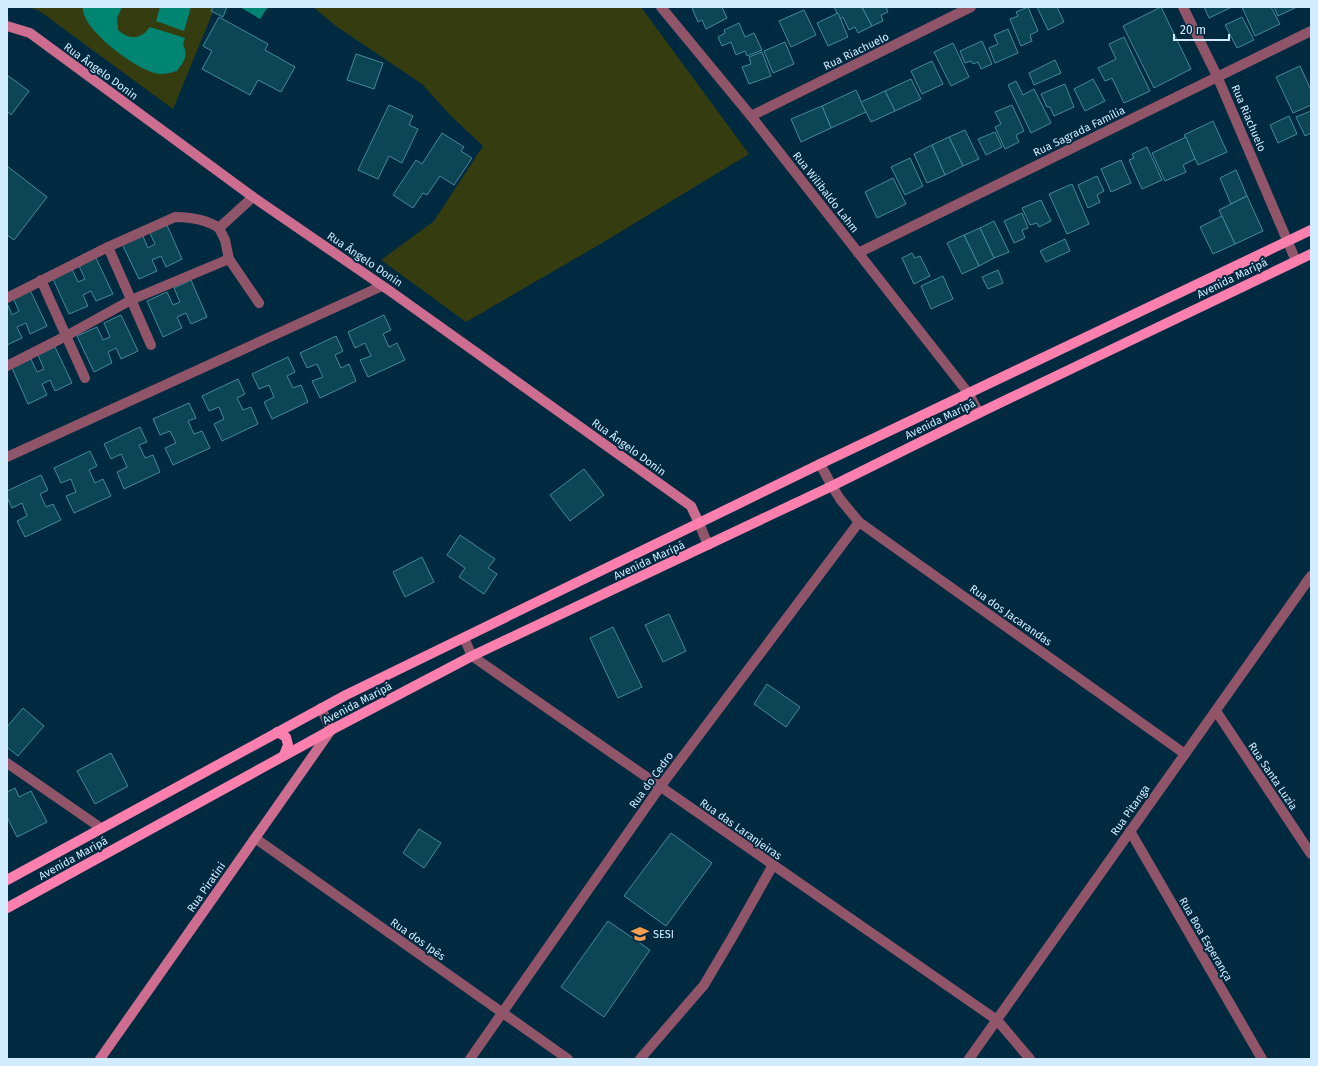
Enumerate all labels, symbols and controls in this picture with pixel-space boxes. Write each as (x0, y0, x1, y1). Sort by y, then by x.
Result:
scale bar (1174, 16, 1229, 42)
text: 20 m (1180, 23, 1206, 37)
street label: Rua Riachuelo (821, 30, 891, 73)
street label: Rua Ângelo Donin (61, 40, 140, 103)
street label: Rua Riachuelo (1229, 83, 1268, 154)
street label: Rua Sagrada Família (1031, 104, 1127, 159)
street label: Rua Wilibaldo Lahm (790, 149, 861, 235)
street label: Rua Ângelo Donin (324, 229, 405, 289)
street label: Avenida Maripá (1195, 256, 1270, 301)
street label: Avenida Maripá (903, 397, 978, 442)
street label: Rua Ângelo Donin (589, 416, 668, 479)
street label: Avenida Maripá (612, 538, 687, 583)
street label: Rua dos Jacarandas (967, 582, 1054, 649)
street label: Avenida Maripá (320, 680, 394, 727)
street label: Rua Santa Luzia (1245, 740, 1300, 813)
street label: Rua do Cedro (627, 749, 676, 811)
street label: Rua Pitanga (1108, 782, 1153, 838)
street label: Rua das Laranjeiras (697, 796, 784, 863)
street label: Avenida Maripá (36, 834, 110, 883)
street label: Rua Piratini (184, 860, 228, 915)
street label: Rua Boa Esperança (1176, 895, 1235, 984)
street label: Rua dos Ipês (388, 916, 448, 963)
school or university icon: SESI (630, 924, 650, 944)
place label: SESI (653, 928, 674, 941)

